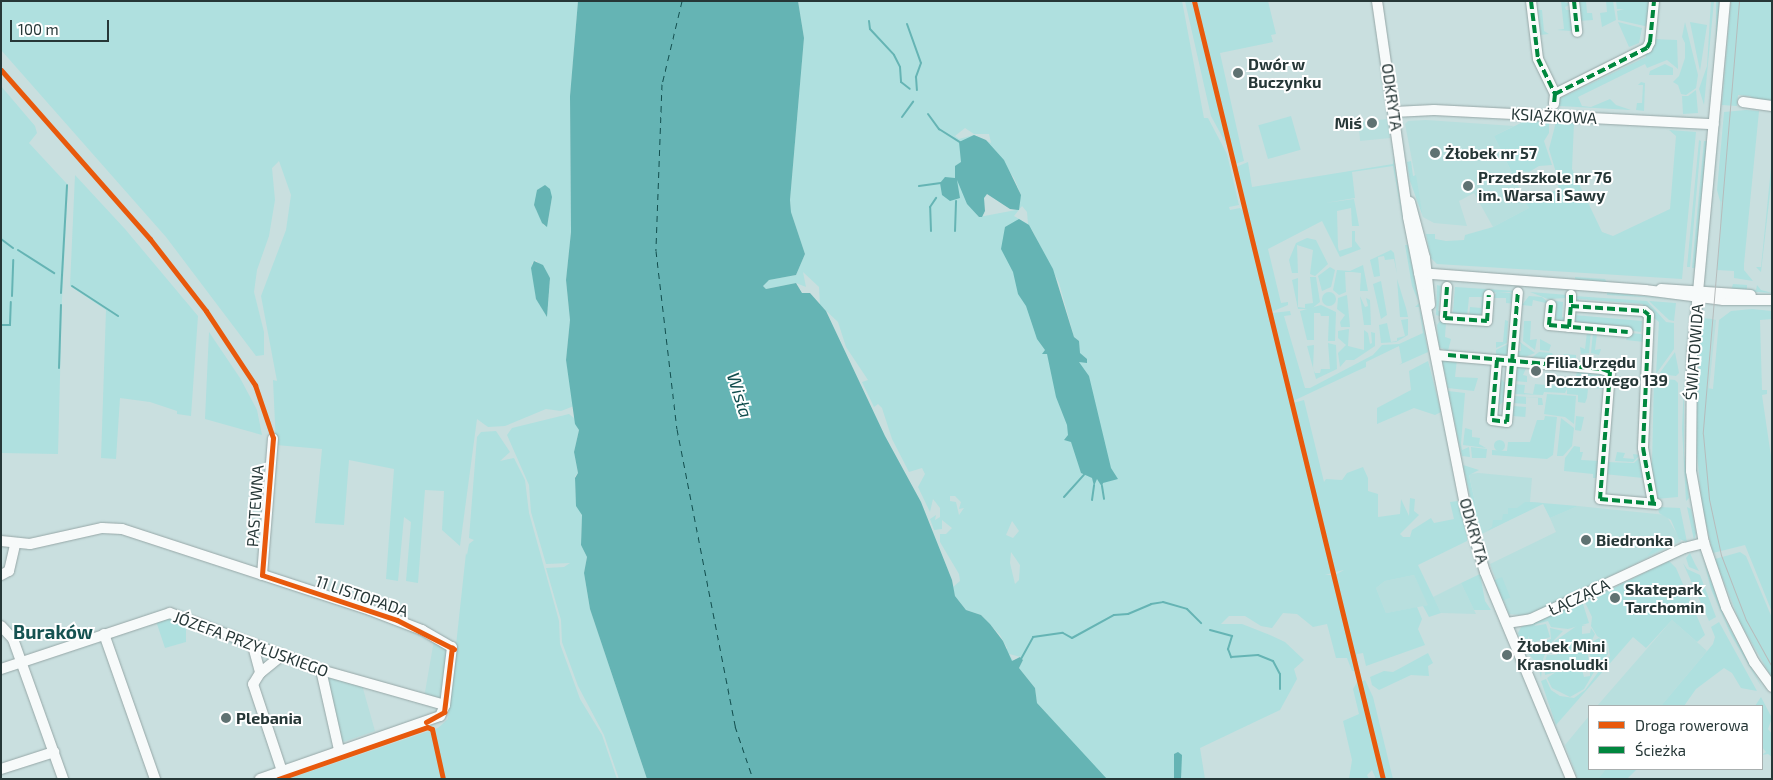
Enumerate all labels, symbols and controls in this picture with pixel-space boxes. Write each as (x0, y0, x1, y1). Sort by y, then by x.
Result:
scale bar (12, 10, 111, 42)
text: 100 m (18, 20, 59, 38)
place label: Dwór w Buczynku (1248, 54, 1321, 92)
street label: ODKRYTA (1378, 62, 1406, 132)
marker: Dwór w Buczynku (1232, 67, 1244, 79)
street label: KSIĄŻKOWA (1510, 104, 1598, 128)
place label: Miś (1334, 113, 1362, 133)
marker: Miś (1366, 117, 1378, 129)
place label: Żłobek nr 57 (1445, 143, 1538, 163)
marker: Żłobek nr 57 (1429, 147, 1441, 159)
place label: Przedszkole nr 76 im. Warsa i Sawy (1478, 167, 1612, 205)
marker: Przedszkole nr 76 im. Warsa i Sawy (1462, 180, 1474, 192)
street label: ŚWIATOWIDA (1681, 303, 1707, 401)
place label: Filia Urzędu Pocztowego 139 (1546, 352, 1668, 390)
marker: Filia Urzędu Pocztowego 139 (1530, 365, 1542, 377)
water label: Wisła (723, 370, 757, 420)
street label: PASTEWNA (243, 464, 267, 548)
street label: ODKRYTA (1455, 496, 1493, 566)
place label: Biedronka (1596, 530, 1673, 550)
marker: Biedronka (1580, 534, 1592, 546)
street label: 11 LISTOPADA (313, 571, 411, 621)
street label: ŁĄCZĄCA (1545, 574, 1613, 620)
place label: Skatepark Tarchomin (1625, 579, 1704, 617)
marker: Skatepark Tarchomin (1609, 592, 1621, 604)
street label: JÓZEFA PRZYŁUSKIEGO (171, 607, 331, 681)
district label: Buraków (13, 621, 93, 643)
place label: Żłobek Mini Krasnoludki (1517, 636, 1608, 674)
marker: Żłobek Mini Krasnoludki (1501, 649, 1513, 661)
legend (1588, 705, 1763, 770)
place label: Plebania (236, 708, 302, 728)
marker: Plebania (220, 712, 232, 724)
text: Droga rowerowa (1635, 716, 1749, 734)
text: Ścieżka (1635, 741, 1686, 759)

